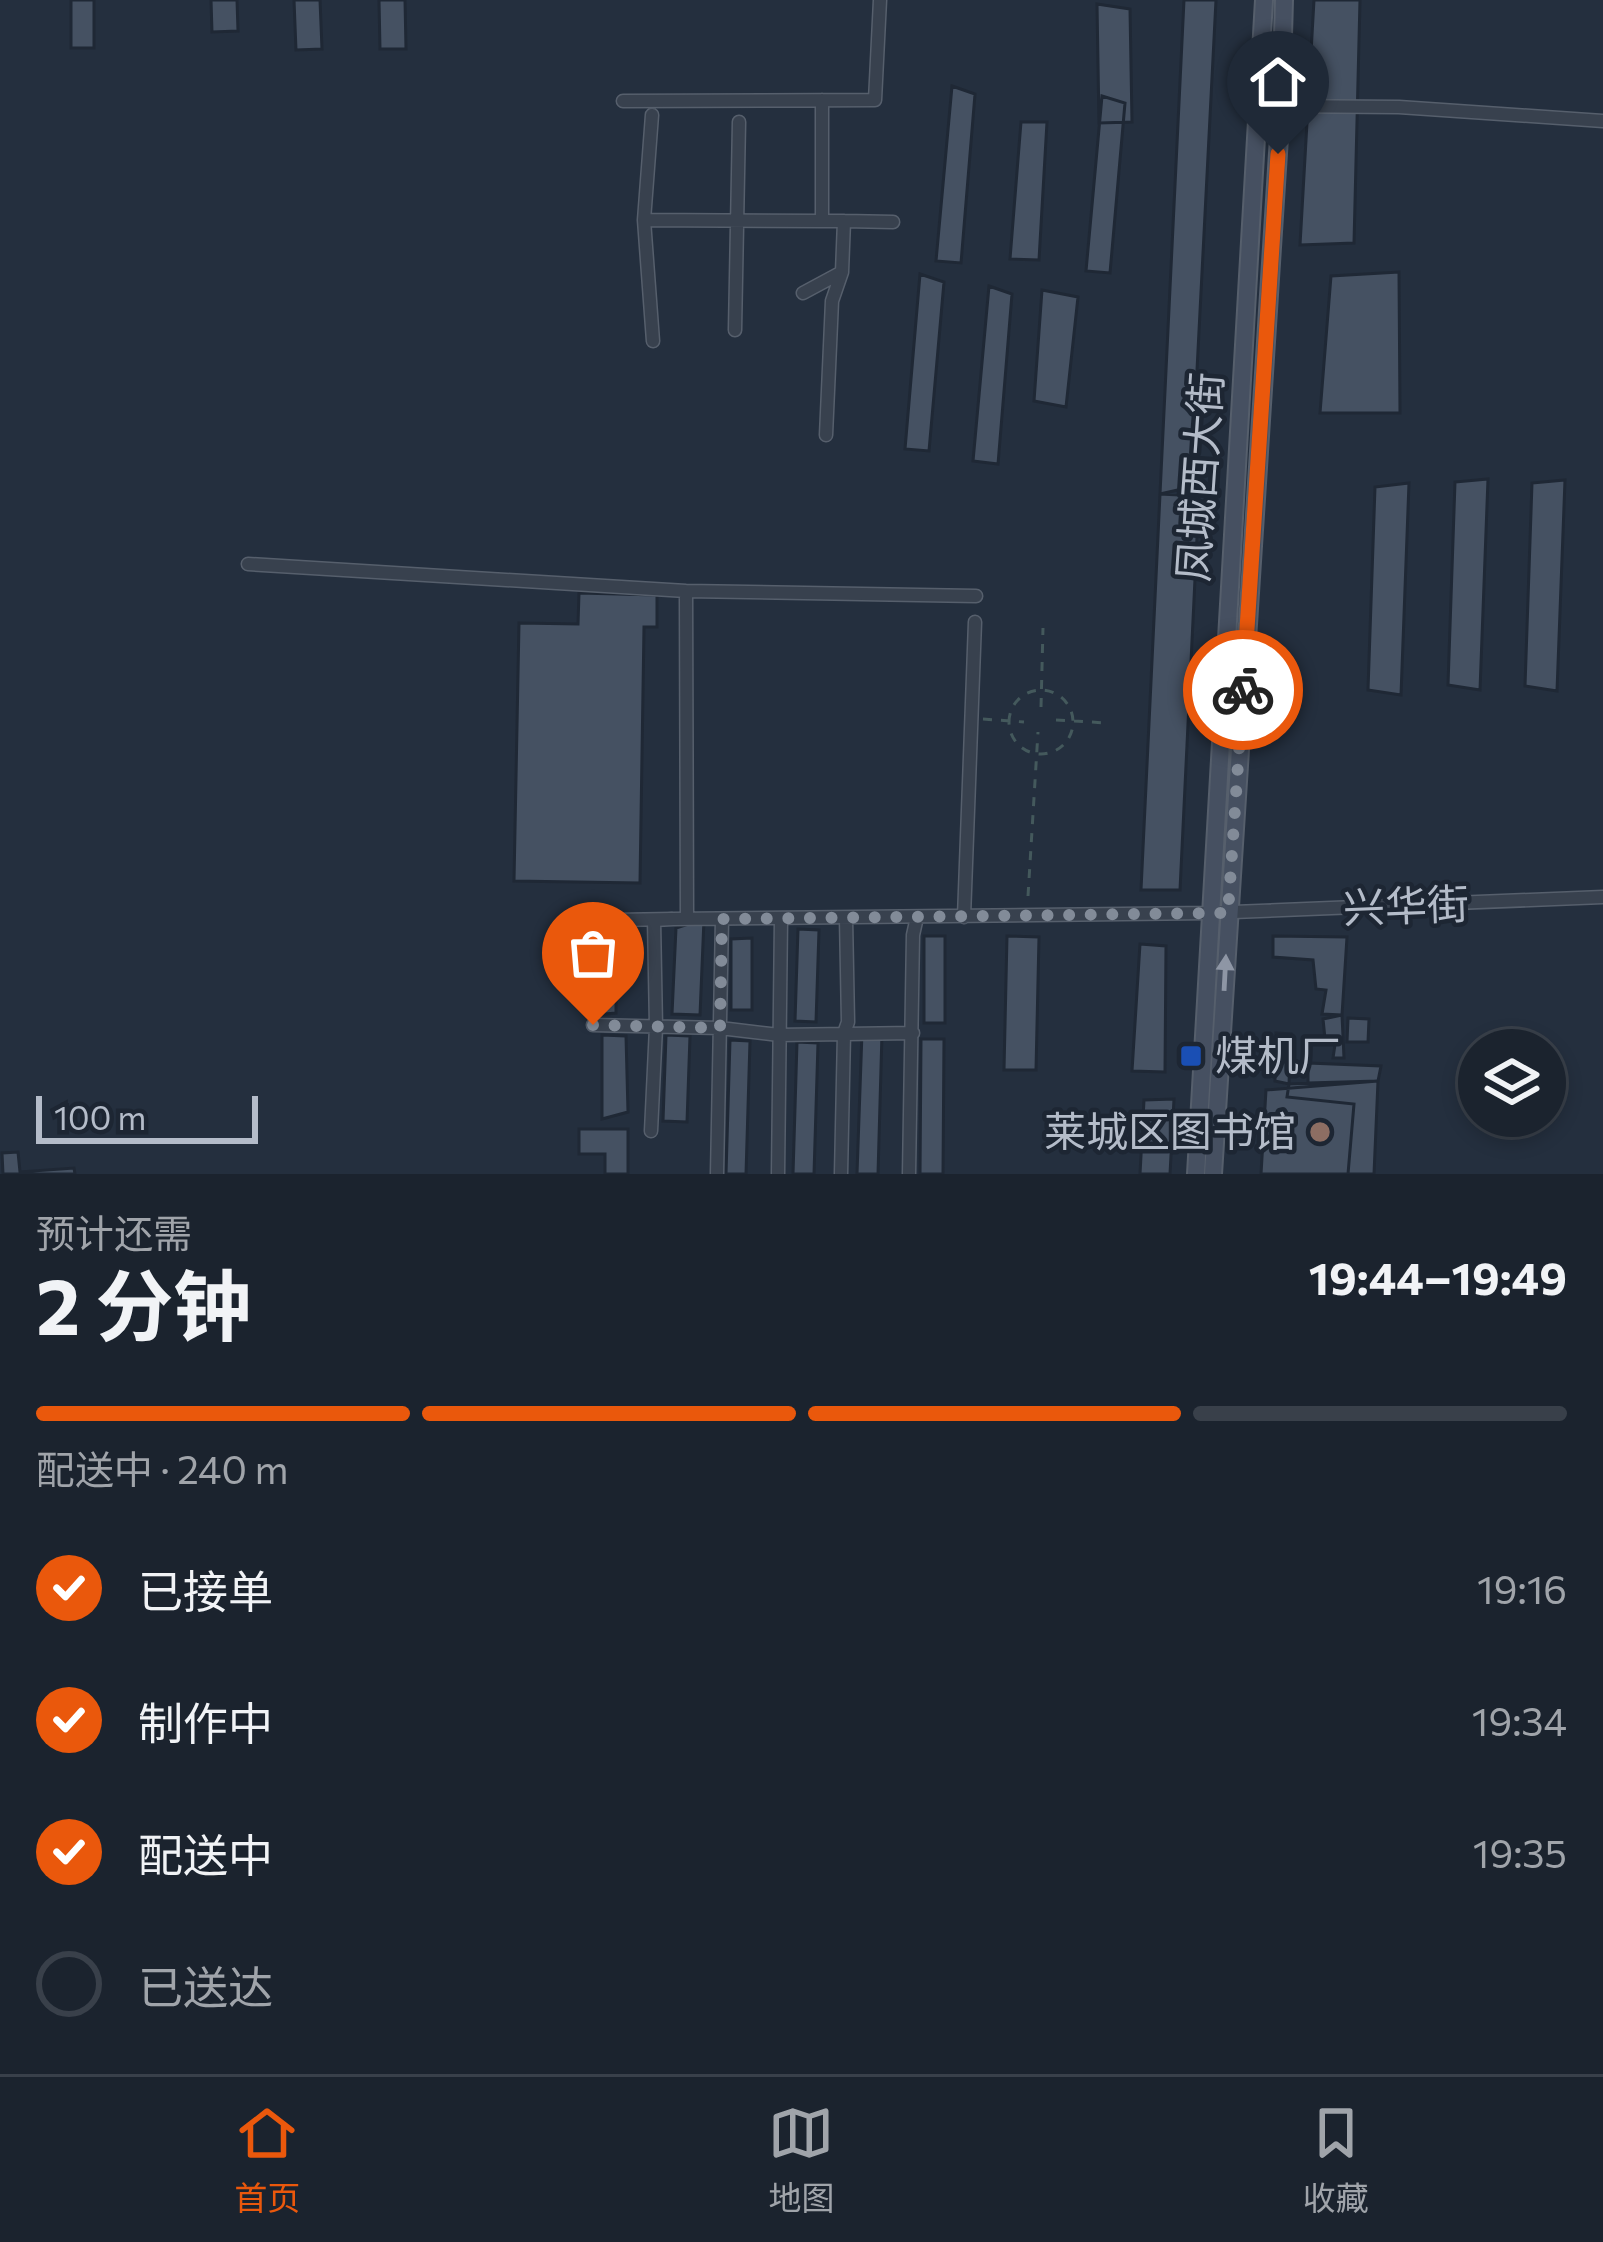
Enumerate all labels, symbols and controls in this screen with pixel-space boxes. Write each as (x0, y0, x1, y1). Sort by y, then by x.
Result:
pin (1227, 31, 1329, 154)
icon: home (1245, 49, 1311, 115)
street label: 凤城西大街 (1165, 370, 1231, 583)
courier (1183, 630, 1303, 750)
icon: bike (1210, 657, 1276, 723)
street label: 兴华街 (1342, 876, 1470, 932)
pin (542, 902, 644, 1025)
icon: bag (560, 920, 626, 986)
one-way arrow (1215, 954, 1234, 991)
place label: 煤机厂 (1215, 1028, 1341, 1080)
map controls (1458, 1029, 1566, 1137)
button: layers (1458, 1029, 1566, 1137)
marker: 煤机厂 (1178, 1043, 1204, 1069)
scale bar (36, 1090, 258, 1143)
text: 100 m (54, 1096, 146, 1137)
place label: 莱城区图书馆 (1044, 1104, 1296, 1156)
marker: 莱城区图书馆 (1307, 1119, 1333, 1145)
text: 预计还需 (36, 1208, 192, 1256)
text: 19:44–19:49 (1309, 1249, 1567, 1304)
text: 2 分钟 (36, 1256, 251, 1351)
text: 配送中 · 240 m (36, 1444, 288, 1492)
icon: check (36, 1555, 102, 1621)
text: 已接单 (138, 1562, 273, 1617)
text: 19:16 (1477, 1564, 1567, 1612)
icon: check (36, 1687, 102, 1753)
text: 制作中 (138, 1694, 273, 1749)
text: 19:34 (1472, 1696, 1567, 1744)
icon: check (36, 1819, 102, 1885)
text: 配送中 (138, 1826, 273, 1881)
text: 19:35 (1473, 1828, 1567, 1876)
text: 已送达 (138, 1958, 273, 2013)
tab: 首页 (234, 2100, 300, 2220)
tab: 地图 (768, 2100, 834, 2220)
tab: 收藏 (1303, 2100, 1369, 2220)

